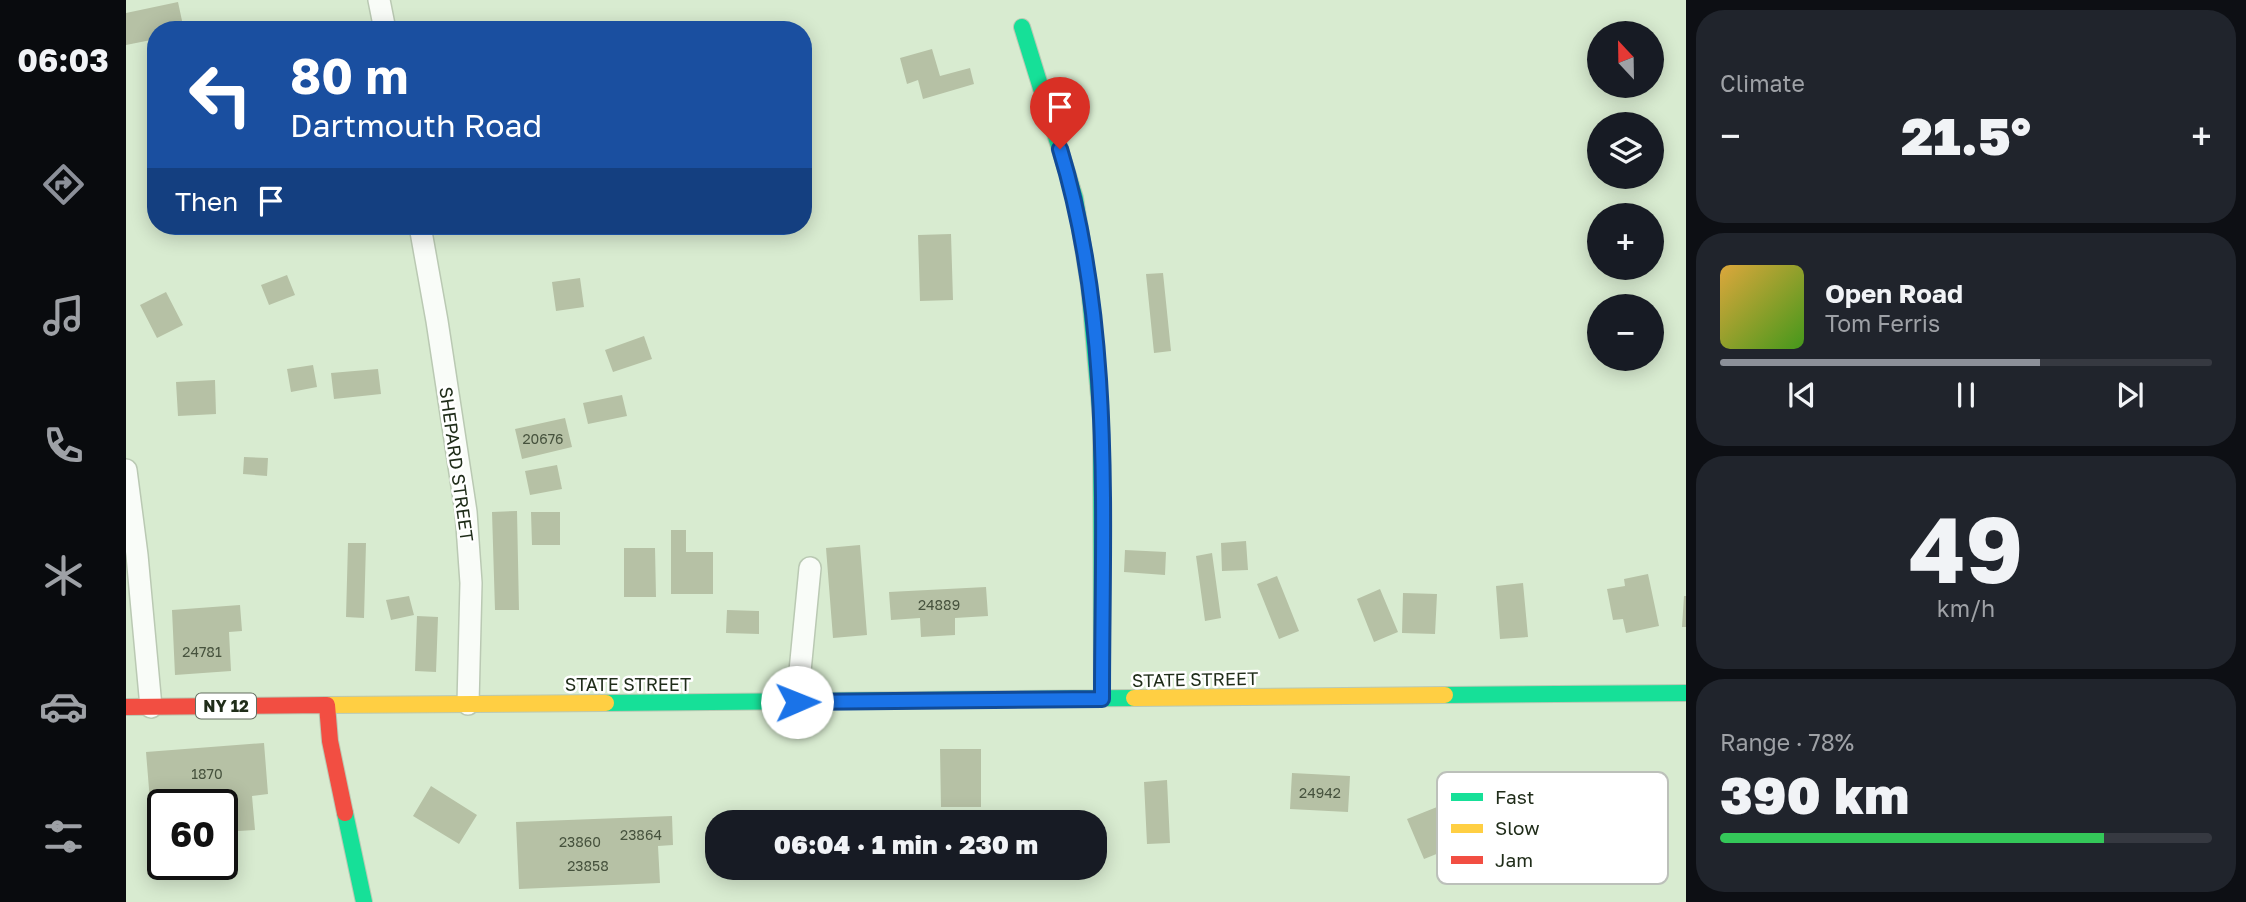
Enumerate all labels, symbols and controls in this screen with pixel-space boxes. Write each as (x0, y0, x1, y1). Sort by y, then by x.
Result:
north arrow (1587, 21, 1664, 98)
map controls (1587, 21, 1664, 371)
text: 06:03 (17, 41, 109, 79)
text: 80 m (290, 46, 408, 105)
icon: left (175, 49, 266, 140)
text: Climate (1720, 69, 1805, 97)
pin (1030, 77, 1090, 149)
icon: arrive (1041, 88, 1079, 126)
text: 21.5° (1901, 104, 2031, 166)
text: Dartmouth Road (290, 106, 542, 144)
button: layers (1587, 112, 1664, 189)
text: − (1720, 113, 1741, 158)
text: + (2191, 113, 2212, 158)
icon: directions (39, 160, 88, 209)
icon: arrive (252, 182, 290, 220)
text: Then (175, 186, 238, 217)
button: + (1587, 203, 1664, 280)
text: Open Road (1825, 278, 1963, 309)
icon: music (39, 291, 88, 340)
button: − (1587, 294, 1664, 371)
text: Tom Ferris (1825, 309, 1940, 337)
icon: previous (1783, 376, 1821, 414)
icon: pause (1947, 376, 1985, 414)
icon: next (2111, 376, 2149, 414)
street label: SHEPARD STREET (435, 385, 479, 543)
icon: phone (39, 421, 88, 470)
house number: 20676 (522, 430, 564, 447)
text: 49 (1909, 494, 2023, 603)
icon: climate (39, 551, 88, 600)
text: km/h (1937, 594, 1995, 622)
house number: 24889 (918, 596, 960, 613)
house number: 24781 (182, 643, 222, 660)
position arrow (760, 665, 834, 739)
street label: STATE STREET (1132, 667, 1258, 691)
street label: STATE STREET (565, 673, 691, 695)
icon: car (39, 682, 88, 731)
road number: NY 12 (196, 694, 256, 719)
text: Range · 78% (1720, 728, 1854, 756)
text: 390 km (1720, 763, 1909, 825)
house number: 1870 (191, 765, 223, 782)
legend (1437, 772, 1668, 884)
house number: 24942 (1299, 784, 1341, 801)
text: Fast (1495, 785, 1534, 808)
speed limit sign: 60 (147, 789, 238, 880)
icon: filters (39, 812, 88, 861)
text: Slow (1495, 816, 1540, 839)
house number: 23864 (620, 826, 662, 843)
text: 06:04 · 1 min · 230 m (774, 829, 1038, 860)
house number: 23860 (559, 833, 601, 850)
text: Jam (1495, 848, 1533, 871)
house number: 23858 (567, 857, 609, 874)

